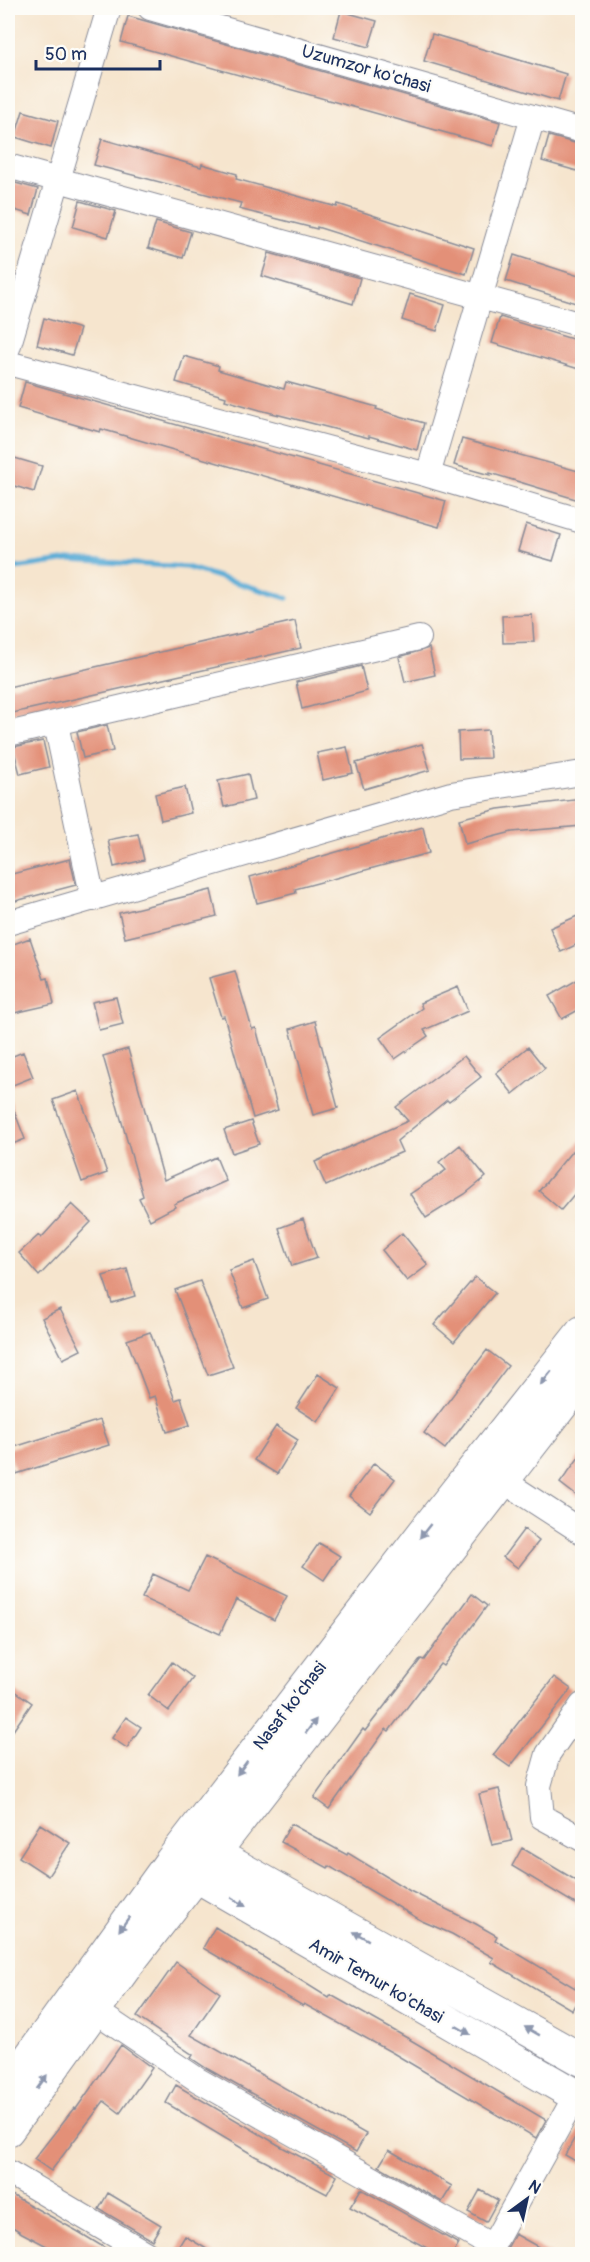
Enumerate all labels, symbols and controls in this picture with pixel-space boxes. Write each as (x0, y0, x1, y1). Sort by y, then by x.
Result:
scale bar (36, 33, 160, 71)
street label: Uzumzor ko'chasi (299, 40, 433, 98)
text: 50 m (45, 43, 87, 66)
one-way arrow (541, 1371, 553, 1386)
one-way arrow (419, 1523, 431, 1538)
street label: Nasaf ko‘chasi (248, 1657, 332, 1755)
one-way arrow (305, 1718, 318, 1734)
one-way arrow (236, 1761, 248, 1776)
one-way arrow (231, 1897, 248, 1907)
one-way arrow (119, 1917, 131, 1932)
one-way arrow (353, 1931, 370, 1941)
street label: Amir Temur ko'chasi (305, 1933, 447, 2029)
one-way arrow (455, 2025, 472, 2035)
one-way arrow (523, 2026, 540, 2036)
one-way arrow (36, 2075, 48, 2091)
north arrow (497, 2169, 557, 2229)
text: N (525, 2176, 545, 2199)

